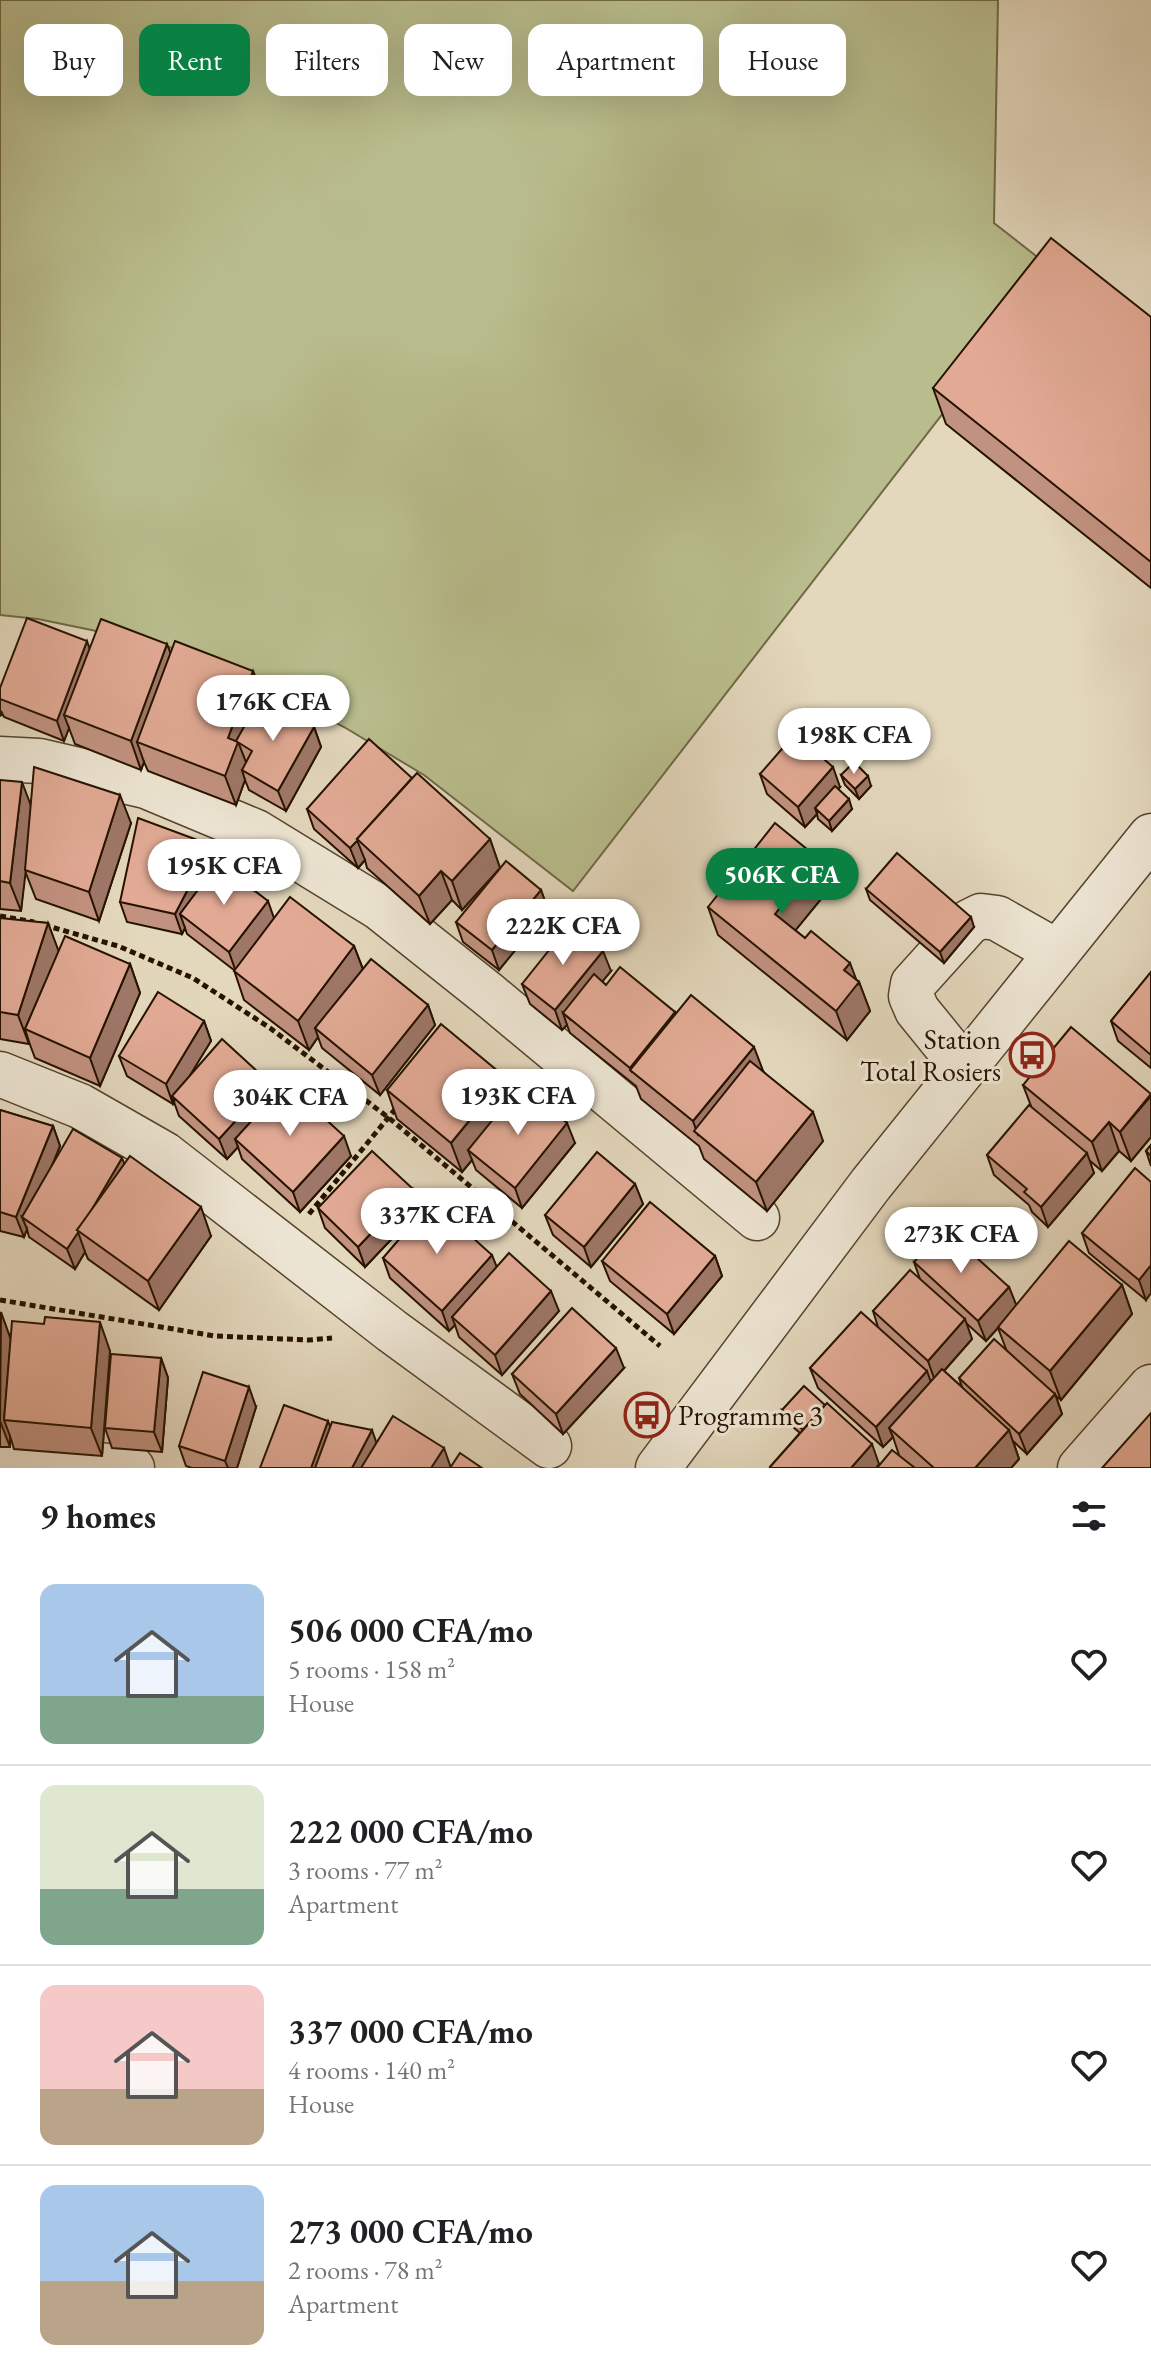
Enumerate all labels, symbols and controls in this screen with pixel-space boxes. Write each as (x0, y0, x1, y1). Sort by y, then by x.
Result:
chip: Buy (24, 24, 123, 96)
chip: Rent (139, 24, 250, 96)
chip: Filters (266, 24, 388, 96)
chip: New (404, 24, 512, 96)
chip: Apartment (528, 24, 703, 96)
chip: House (719, 24, 846, 96)
pin: 176K CFA (190, 675, 356, 743)
text: 176K CFA (215, 684, 331, 718)
pin: 198K CFA (771, 708, 937, 776)
text: 198K CFA (796, 717, 912, 751)
pin: 195K CFA (141, 839, 307, 907)
text: 195K CFA (166, 848, 282, 882)
pin: 506K CFA (699, 848, 865, 916)
text: 506K CFA (724, 857, 840, 891)
pin: 222K CFA (480, 899, 646, 967)
text: 222K CFA (505, 908, 621, 942)
place label: Station Total Rosiers (860, 1021, 1001, 1089)
bus stop icon: Station Total Rosiers (1008, 1031, 1056, 1079)
pin: 193K CFA (435, 1069, 601, 1137)
pin: 304K CFA (207, 1070, 373, 1138)
text: 193K CFA (460, 1078, 576, 1112)
text: 304K CFA (232, 1079, 348, 1113)
pin: 337K CFA (354, 1188, 520, 1256)
text: 337K CFA (379, 1197, 495, 1231)
pin: 273K CFA (878, 1207, 1044, 1275)
text: 273K CFA (903, 1216, 1019, 1250)
bus stop icon: Programme 3 (623, 1391, 671, 1439)
place label: Programme 3 (678, 1397, 823, 1433)
text: 9 homes (40, 1494, 156, 1538)
icon: filters (1067, 1494, 1111, 1538)
text: 506 000 CFA/mo (288, 1608, 533, 1652)
icon: home (104, 1616, 200, 1712)
icon: heart (1067, 1642, 1111, 1686)
text: 5 rooms · 158 m² (288, 1652, 455, 1686)
text: House (288, 1686, 354, 1720)
text: 222 000 CFA/mo (288, 1809, 533, 1853)
icon: home (104, 1817, 200, 1913)
icon: heart (1067, 1843, 1111, 1887)
text: 3 rooms · 77 m² (288, 1853, 443, 1887)
text: Apartment (288, 1887, 398, 1921)
text: 337 000 CFA/mo (288, 2009, 533, 2053)
icon: home (104, 2017, 200, 2113)
icon: heart (1067, 2043, 1111, 2087)
text: 4 rooms · 140 m² (288, 2053, 455, 2087)
text: House (288, 2087, 354, 2121)
text: 273 000 CFA/mo (288, 2209, 533, 2253)
icon: home (104, 2217, 200, 2313)
icon: heart (1067, 2243, 1111, 2287)
text: 2 rooms · 78 m² (288, 2253, 443, 2287)
text: Apartment (288, 2287, 398, 2321)

